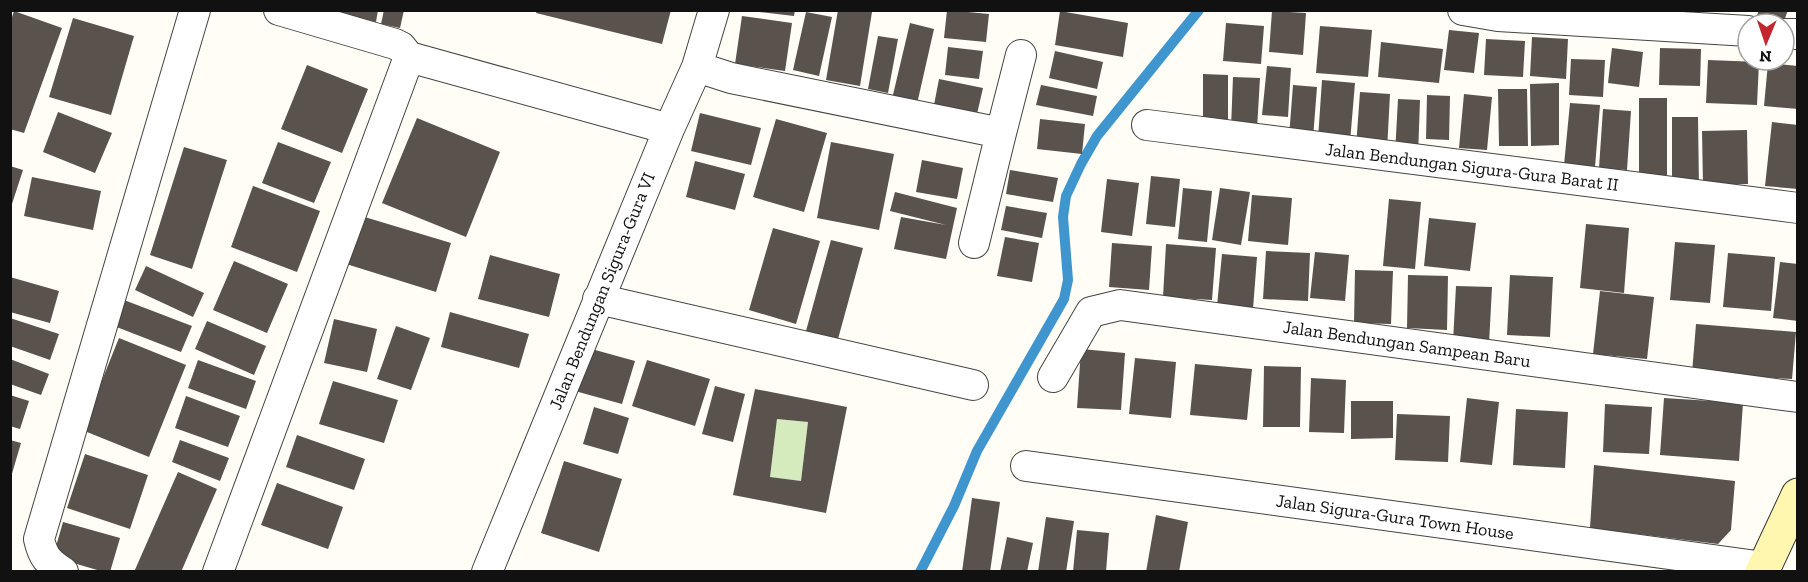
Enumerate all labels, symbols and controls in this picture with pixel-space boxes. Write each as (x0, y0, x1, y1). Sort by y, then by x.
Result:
north arrow (1736, 12, 1796, 72)
text: N (1759, 47, 1772, 66)
street label: Jalan Bendungan Sigura-Gura Barat II (1324, 138, 1620, 196)
street label: Jalan Bendungan Sigura-Gura VI (544, 169, 660, 413)
street label: Jalan Bendungan Sampean Baru (1282, 316, 1532, 372)
street label: Jalan Sigura-Gura Town House (1275, 489, 1515, 545)

